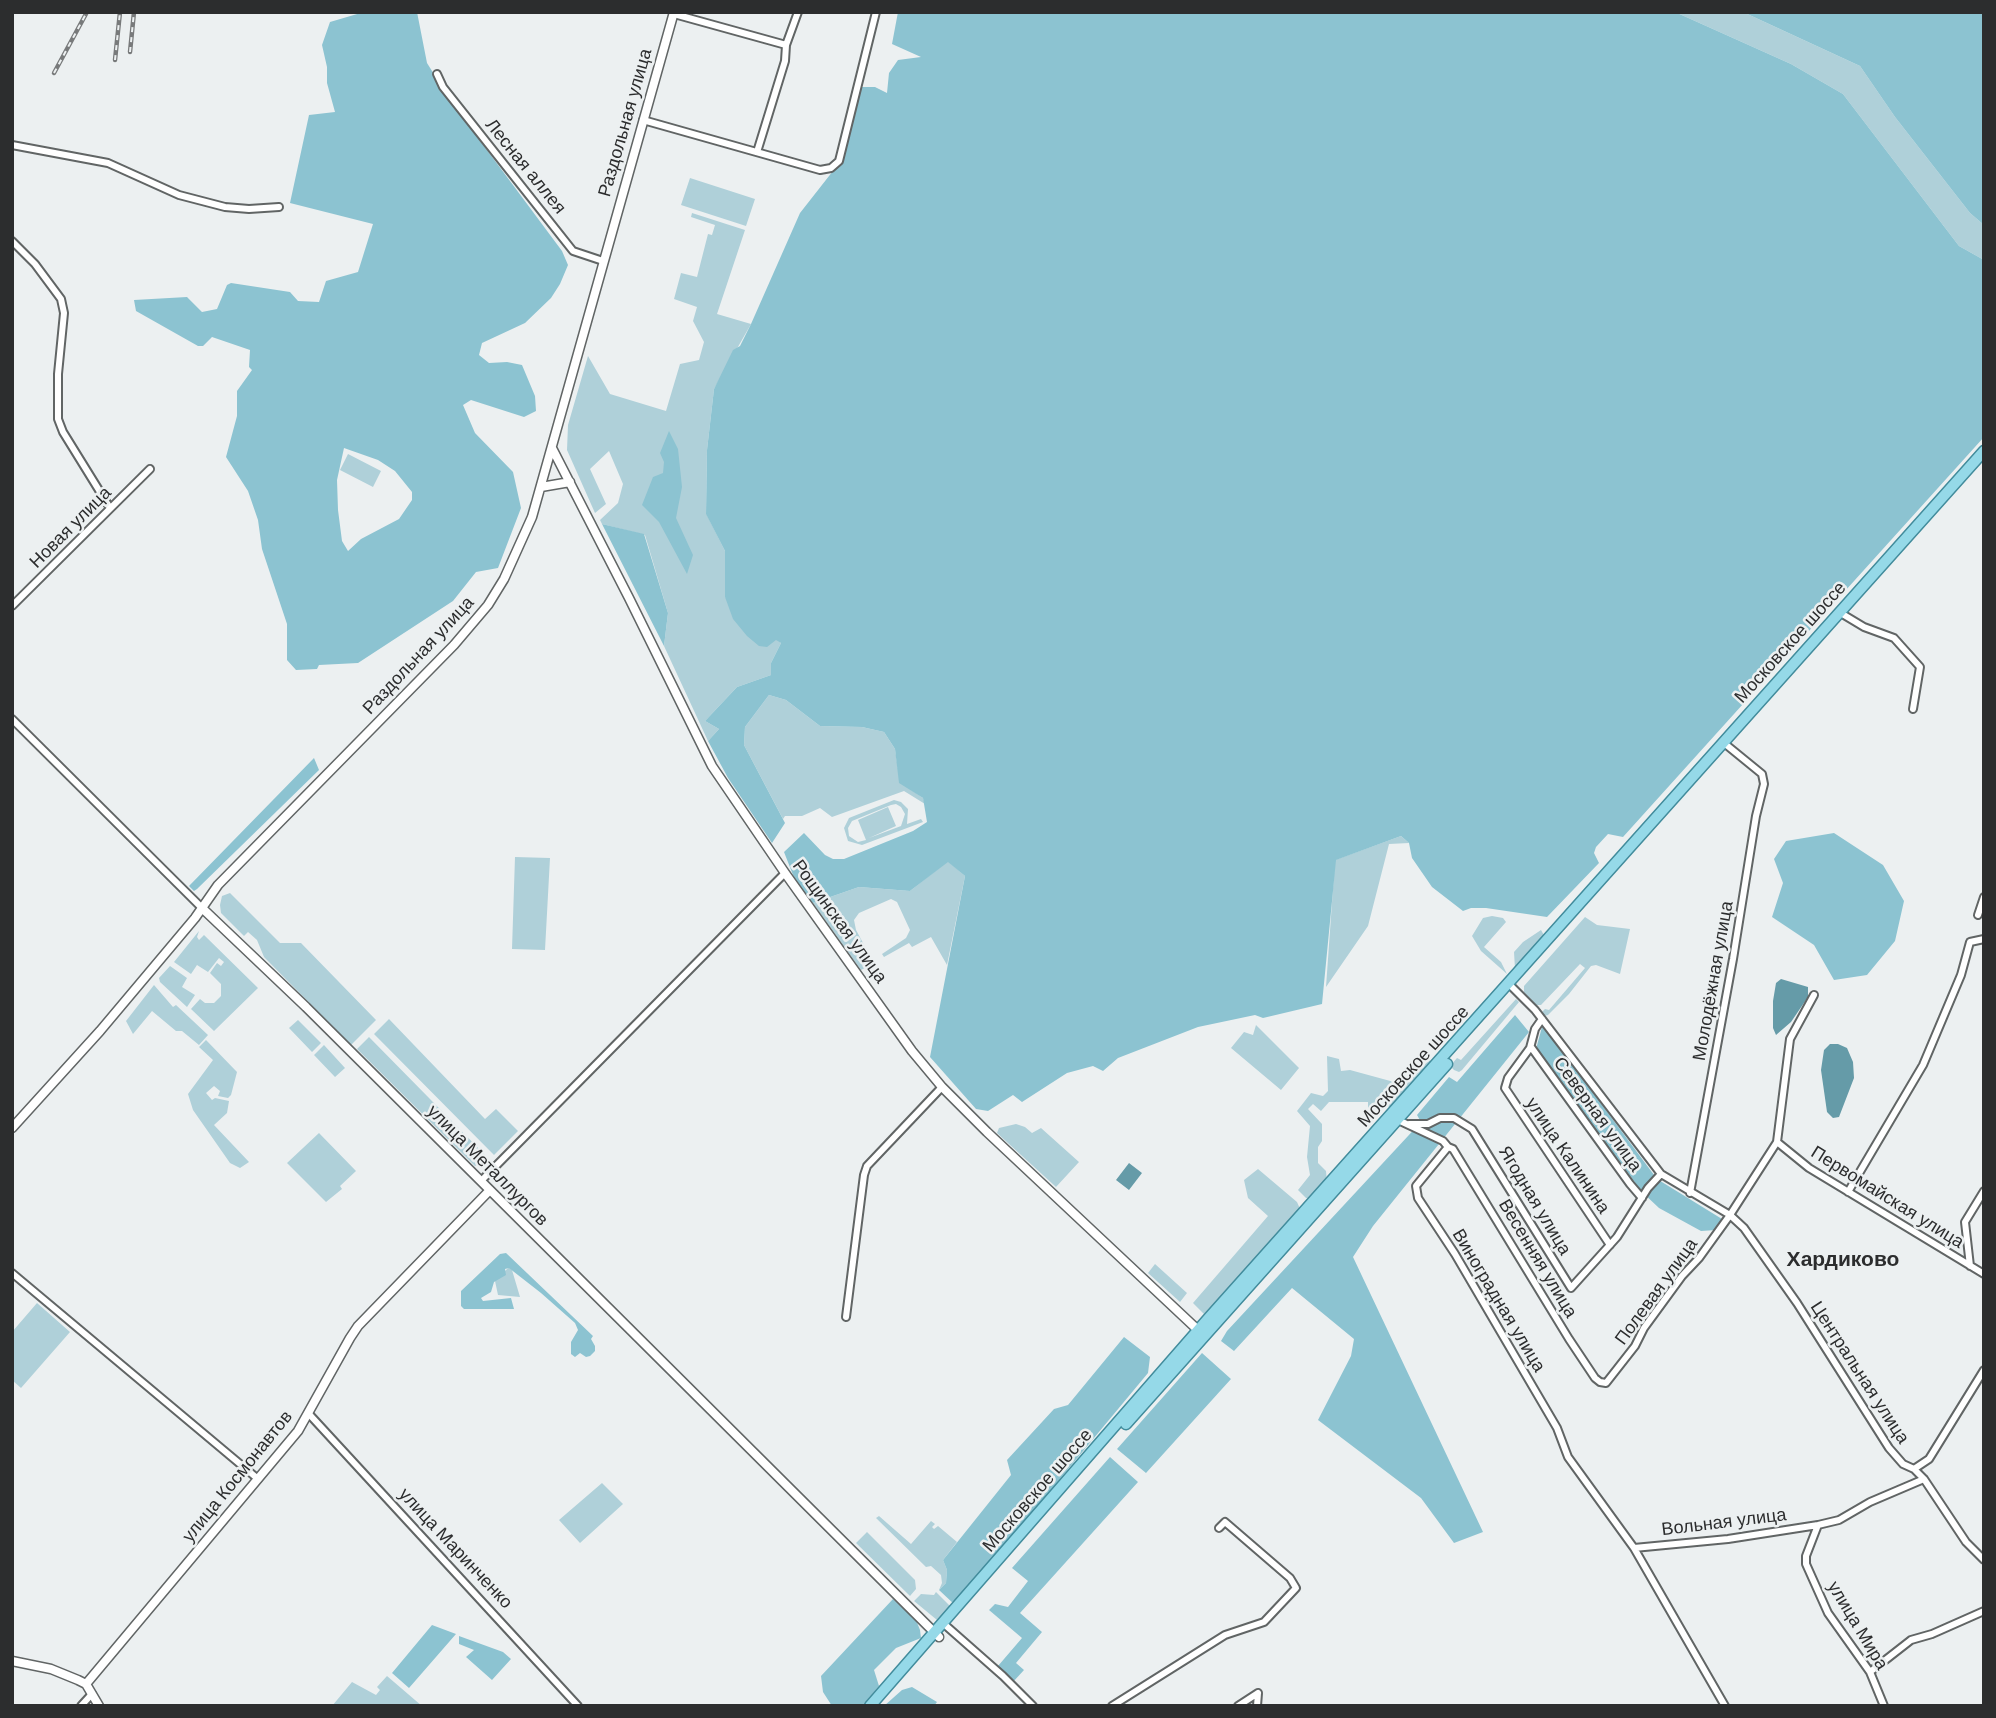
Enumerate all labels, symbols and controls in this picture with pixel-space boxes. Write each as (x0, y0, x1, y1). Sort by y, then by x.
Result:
street label: Раздольная улица (595, 46, 657, 200)
street label: Лесная аллея (480, 115, 570, 219)
street label: Новая улица (26, 483, 116, 573)
street label: Московское шоссе (1731, 578, 1851, 708)
street label: Раздольная улица (359, 593, 479, 719)
street label: Рощинская улица (787, 856, 891, 988)
street label: Молодёжная улица (1689, 900, 1739, 1062)
street label: Московское шоссе (1354, 1002, 1474, 1132)
street label: Северная улица (1548, 1053, 1646, 1177)
street label: улица Калинина (1520, 1094, 1614, 1218)
street label: улица Металлургов (422, 1101, 552, 1231)
street label: Первомайская улица (1807, 1142, 1967, 1254)
street label: Ягодная улица (1493, 1143, 1575, 1259)
street label: Весенняя улица (1493, 1196, 1581, 1322)
street label: Виноградная улица (1447, 1226, 1549, 1376)
street label: Полевая улица (1611, 1234, 1703, 1350)
district label: Хардиково (1787, 1247, 1899, 1273)
street label: Центральная улица (1805, 1298, 1913, 1448)
street label: улица Космонавтов (178, 1407, 298, 1547)
street label: Московское шоссе (979, 1425, 1097, 1557)
street label: улица Маринченко (394, 1484, 516, 1614)
street label: Вольная улица (1660, 1505, 1788, 1541)
street label: улица Мира (1822, 1578, 1892, 1674)

